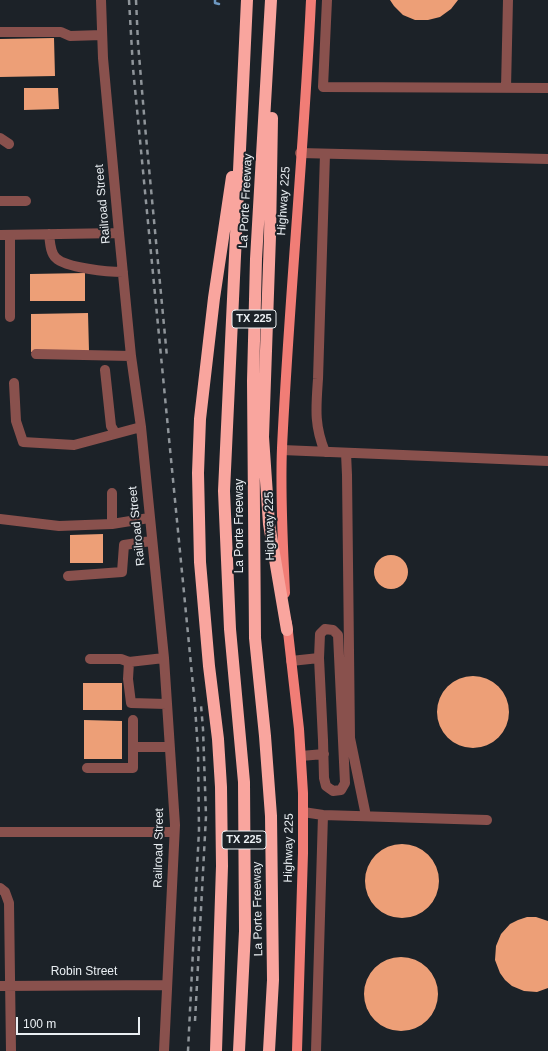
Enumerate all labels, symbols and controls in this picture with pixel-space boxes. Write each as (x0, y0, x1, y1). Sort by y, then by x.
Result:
street label: La Porte Freeway (236, 153, 256, 249)
street label: Railroad Street (92, 164, 114, 244)
street label: Highway 225 (274, 166, 294, 236)
road number: TX 225 (232, 310, 276, 328)
street label: La Porte Freeway (233, 479, 247, 573)
street label: Railroad Street (126, 485, 148, 567)
street label: Highway 225 (262, 491, 278, 561)
street label: Railroad Street (151, 808, 167, 888)
street label: Highway 225 (281, 813, 297, 883)
road number: TX 225 (222, 831, 266, 849)
street label: La Porte Freeway (250, 862, 266, 956)
street label: Robin Street (51, 965, 117, 979)
scale bar (18, 1009, 142, 1035)
text: 100 m (23, 1017, 56, 1031)

